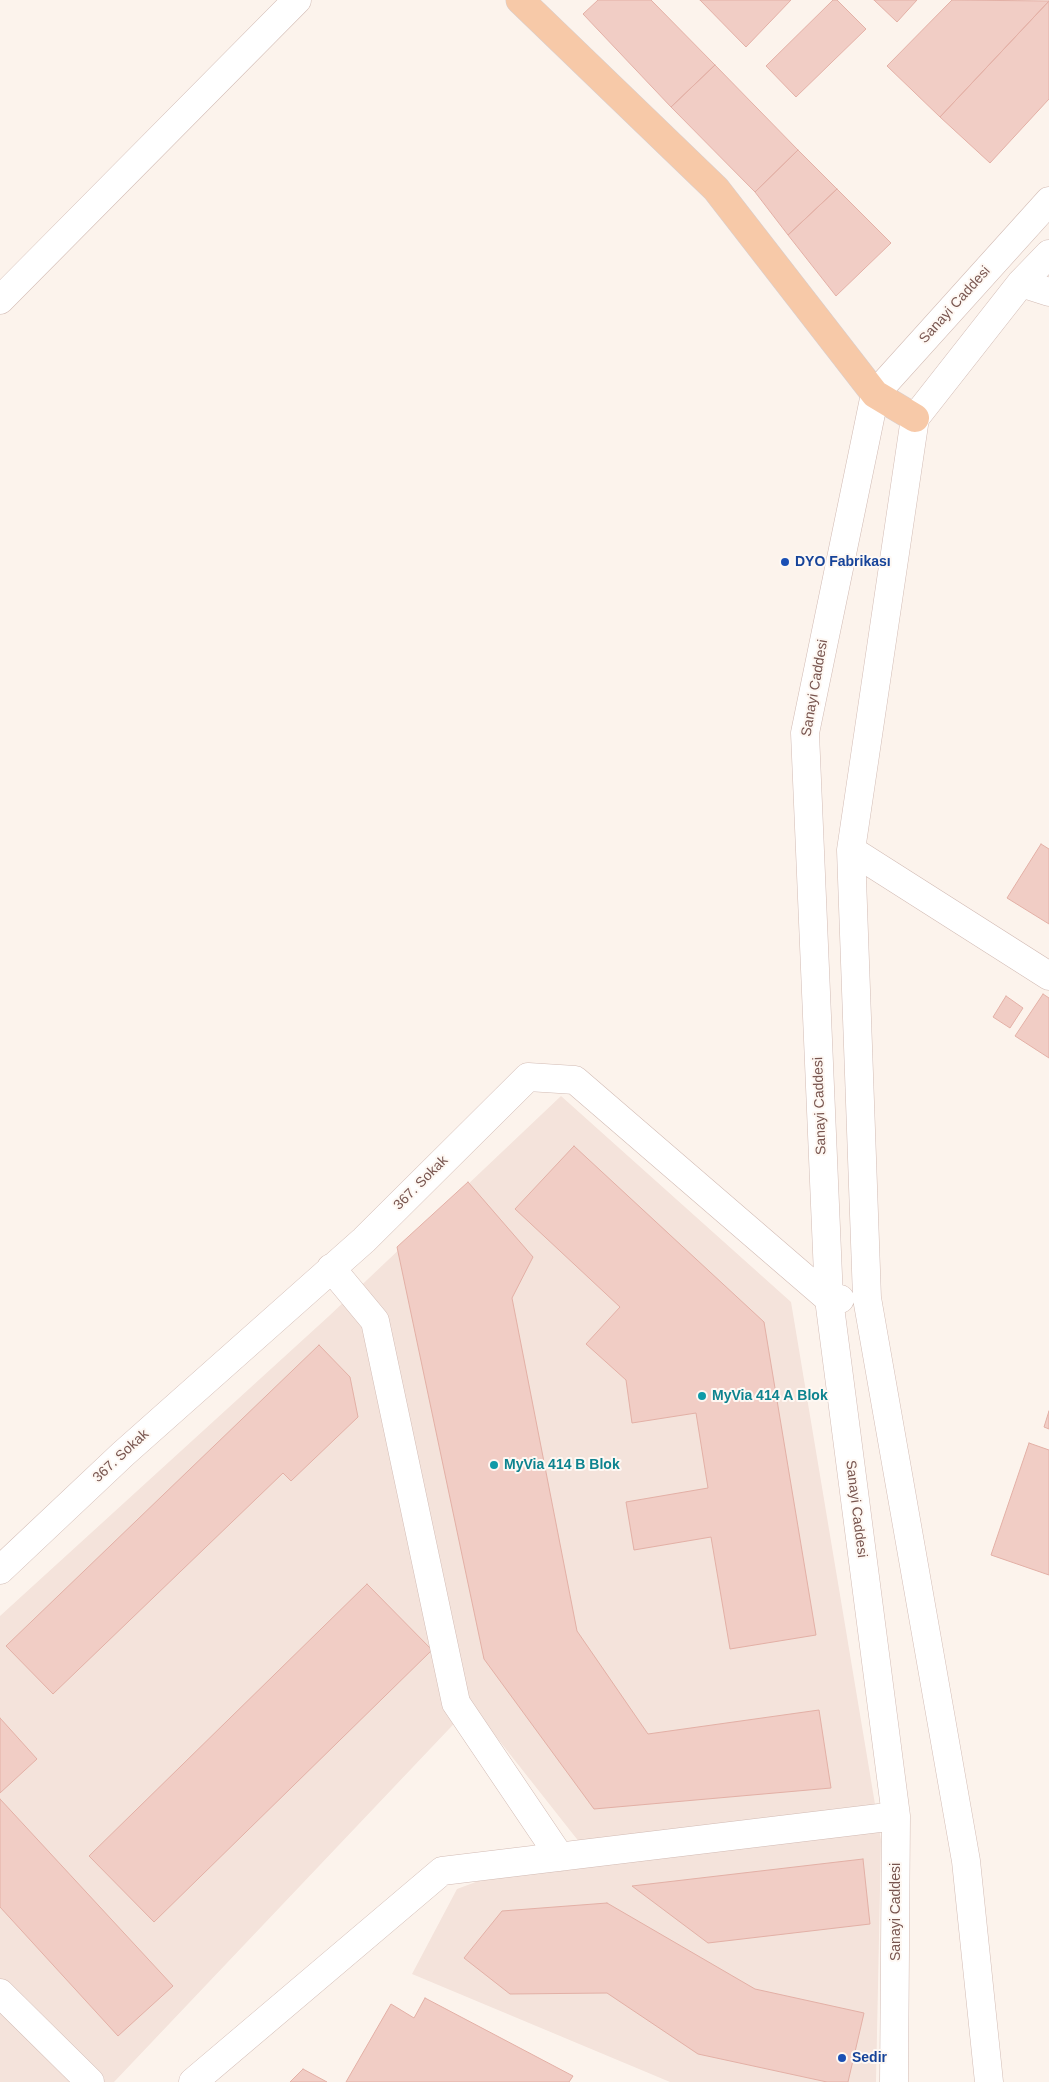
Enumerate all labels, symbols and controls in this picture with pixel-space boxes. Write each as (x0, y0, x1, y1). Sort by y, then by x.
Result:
street label: Sanayi Caddesi (916, 263, 994, 347)
place label: DYO Fabrikası (795, 554, 891, 570)
marker: DYO Fabrikası (779, 556, 791, 568)
street label: Sanayi Caddesi (798, 638, 832, 738)
street label: Sanayi Caddesi (810, 1057, 830, 1155)
street label: 367. Sokak (390, 1152, 452, 1214)
place label: MyVia 414 A Blok (712, 1388, 828, 1404)
marker: MyVia 414 A Blok (696, 1390, 708, 1402)
street label: 367. Sokak (90, 1426, 152, 1486)
place label: MyVia 414 B Blok (504, 1457, 620, 1473)
marker: MyVia 414 B Blok (488, 1459, 500, 1471)
street label: Sanayi Caddesi (842, 1459, 870, 1559)
street label: Sanayi Caddesi (888, 1863, 904, 1961)
place label: Sedir (852, 2050, 887, 2066)
marker: Sedir (836, 2052, 848, 2064)

